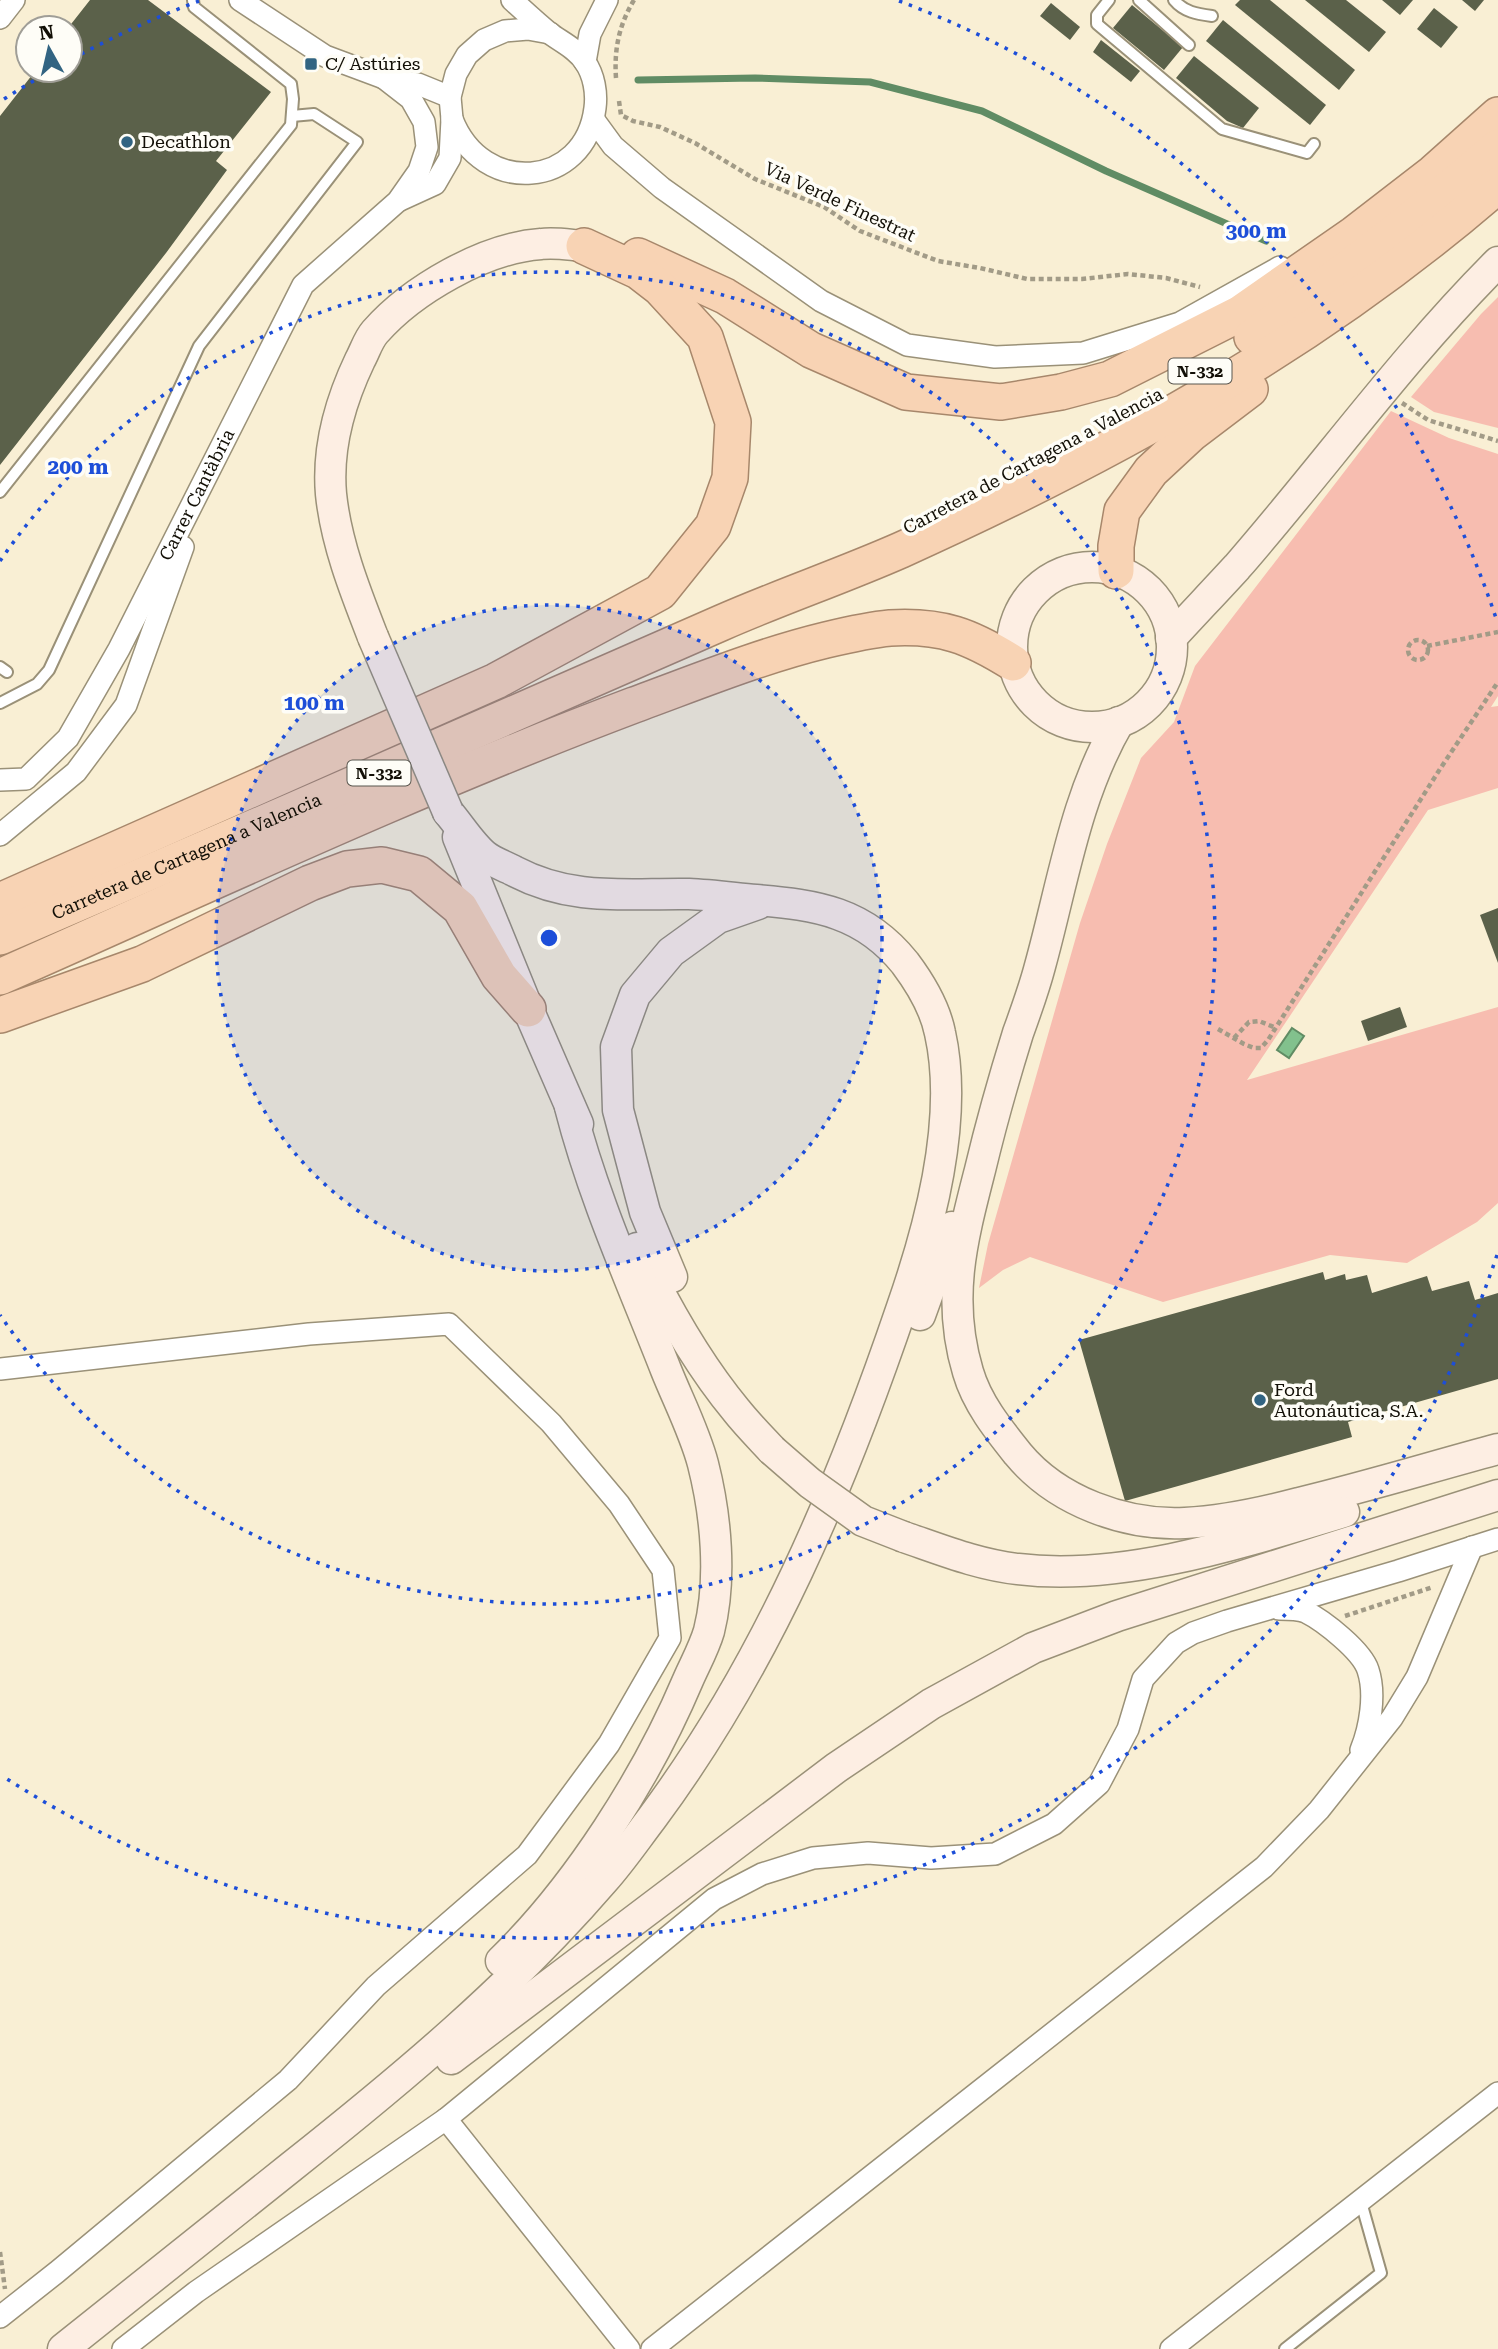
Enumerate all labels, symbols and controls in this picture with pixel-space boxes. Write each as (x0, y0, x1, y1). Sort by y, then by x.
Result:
north arrow (14, 14, 84, 84)
text: N (38, 20, 56, 45)
place label: C/ Astúries (325, 53, 420, 74)
marker: C/ Astúries (303, 56, 319, 72)
place label: Decathlon (141, 131, 231, 152)
marker: Decathlon (119, 134, 135, 150)
street label: Via Verde Finestrat (761, 157, 919, 246)
text: 300 m (1226, 219, 1286, 243)
road number: N-332 (1168, 358, 1232, 384)
street label: Carretera de Cartagena a Valencia (899, 383, 1167, 538)
street label: Carrer Cantàbria (155, 425, 239, 564)
text: 200 m (48, 455, 108, 479)
text: 100 m (284, 691, 344, 715)
road number: N-332 (348, 760, 410, 786)
street label: Carretera de Cartagena a Valencia (48, 788, 324, 924)
centre of rings (537, 926, 561, 950)
place label: Ford Autonáutica, S.A. (1274, 1379, 1423, 1421)
marker: Ford Autonáutica, S.A. (1252, 1392, 1268, 1408)

